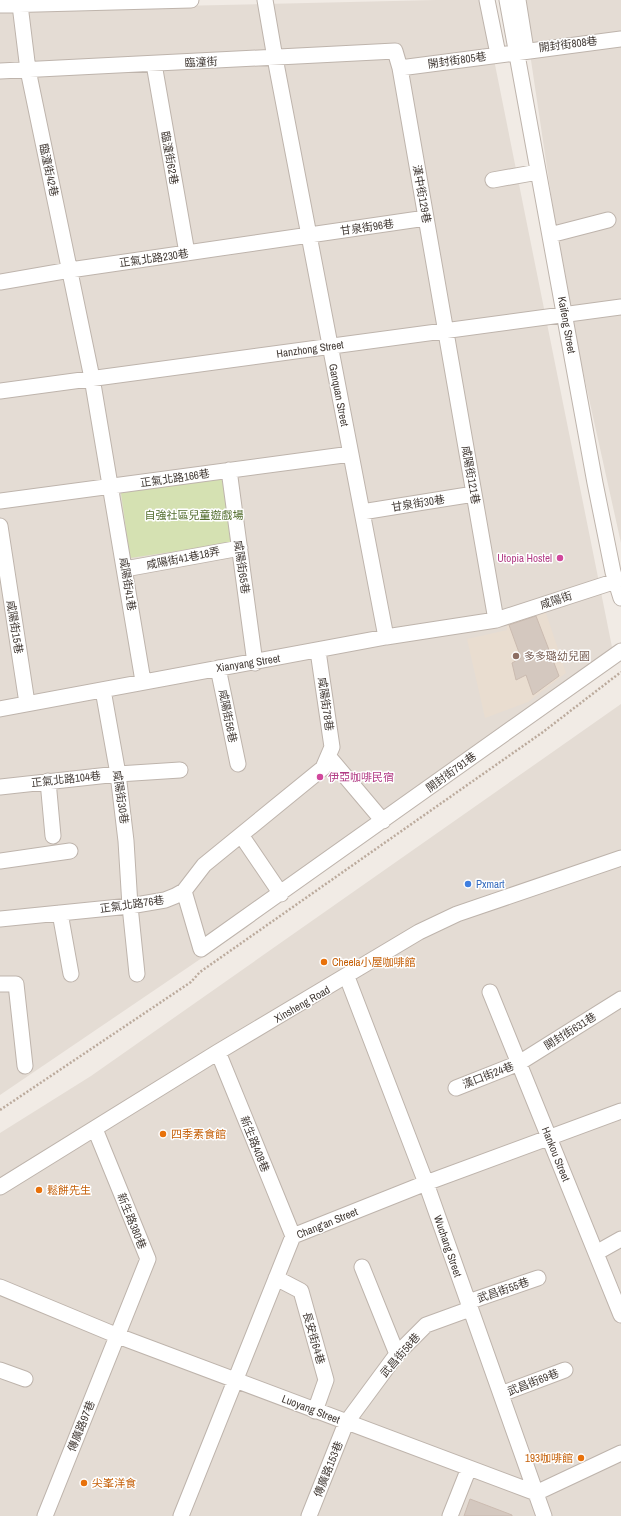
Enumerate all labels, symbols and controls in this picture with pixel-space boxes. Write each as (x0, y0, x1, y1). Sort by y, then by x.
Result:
street label: 開封街808巷 (538, 33, 598, 55)
street label: 開封街805巷 (427, 49, 487, 71)
street label: 臨潼街 (184, 54, 218, 70)
street label: 臨潼街62巷 (158, 130, 182, 186)
street label: 臨潼街42巷 (37, 142, 61, 198)
street label: 漢中街129巷 (410, 164, 434, 224)
street label: 甘泉街96巷 (339, 216, 395, 238)
street label: 正氣北路230巷 (118, 246, 190, 270)
street label: Kaifeng Street (555, 295, 579, 355)
street label: Hanzhong Street (276, 337, 345, 361)
street label: Ganquan Street (326, 362, 352, 428)
street label: 咸陽街121巷 (459, 445, 483, 505)
street label: 正氣北路166巷 (139, 466, 211, 490)
street label: 甘泉街30巷 (390, 492, 446, 514)
park label: 自強社區兒童遊戲場 (145, 508, 244, 522)
street label: 咸陽街65巷 (231, 539, 253, 595)
street label: 咸陽街41巷18弄 (145, 544, 221, 572)
place label: Utopia Hostel (497, 551, 552, 565)
marker: Utopia Hostel (555, 553, 565, 563)
street label: 咸陽街41巷 (117, 556, 139, 612)
street label: 咸陽街 (538, 588, 574, 612)
street label: 咸陽街15巷 (4, 599, 26, 655)
place label: 多多璐幼兒園 (524, 649, 590, 663)
street label: Xianyang Street (215, 651, 282, 675)
marker: 多多璐幼兒園 (511, 651, 521, 661)
street label: 咸陽街78巷 (315, 676, 337, 732)
street label: 咸陽街56巷 (216, 688, 240, 744)
street label: 開封街791巷 (423, 749, 479, 795)
street label: 正氣北路104巷 (30, 768, 102, 790)
street label: 咸陽街30巷 (110, 769, 132, 825)
place label: 伊亞咖啡民宿 (328, 770, 394, 784)
marker: 伊亞咖啡民宿 (315, 772, 325, 782)
place label: Pxmart (476, 877, 505, 891)
marker: Pxmart (463, 879, 473, 889)
street label: 正氣北路76巷 (99, 893, 165, 915)
place label: Cheela小屋咖啡館 (332, 955, 416, 969)
marker: Cheela小屋咖啡館 (319, 957, 329, 967)
street label: Xinsheng Road (272, 982, 332, 1026)
street label: 開封街631巷 (541, 1009, 599, 1053)
street label: 漢口街24巷 (460, 1059, 516, 1091)
street label: 新生路408巷 (237, 1114, 273, 1174)
street label: Hankou Street (539, 1125, 573, 1184)
place label: 四季素食館 (171, 1127, 226, 1141)
marker: 四季素食館 (158, 1129, 168, 1139)
place label: 鬆餅先生 (47, 1183, 91, 1197)
marker: 鬆餅先生 (34, 1185, 44, 1195)
street label: 新生路380巷 (114, 1191, 150, 1251)
street label: Chang'an Street (294, 1204, 360, 1242)
street label: Wuchang Street (431, 1213, 465, 1279)
street label: 武昌街55巷 (475, 1275, 531, 1305)
street label: 長安街64巷 (300, 1310, 328, 1366)
street label: 武昌街58巷 (377, 1330, 423, 1380)
street label: 武昌街69巷 (505, 1366, 561, 1398)
street label: Luoyang Street (280, 1392, 343, 1427)
street label: 傳廣路97巷 (64, 1398, 98, 1454)
street label: 傳廣路153巷 (310, 1439, 346, 1499)
place label: 193咖啡館 (525, 1451, 573, 1465)
marker: 193咖啡館 (576, 1453, 586, 1463)
place label: 尖峯洋食 (92, 1476, 136, 1490)
marker: 尖峯洋食 (79, 1478, 89, 1488)

